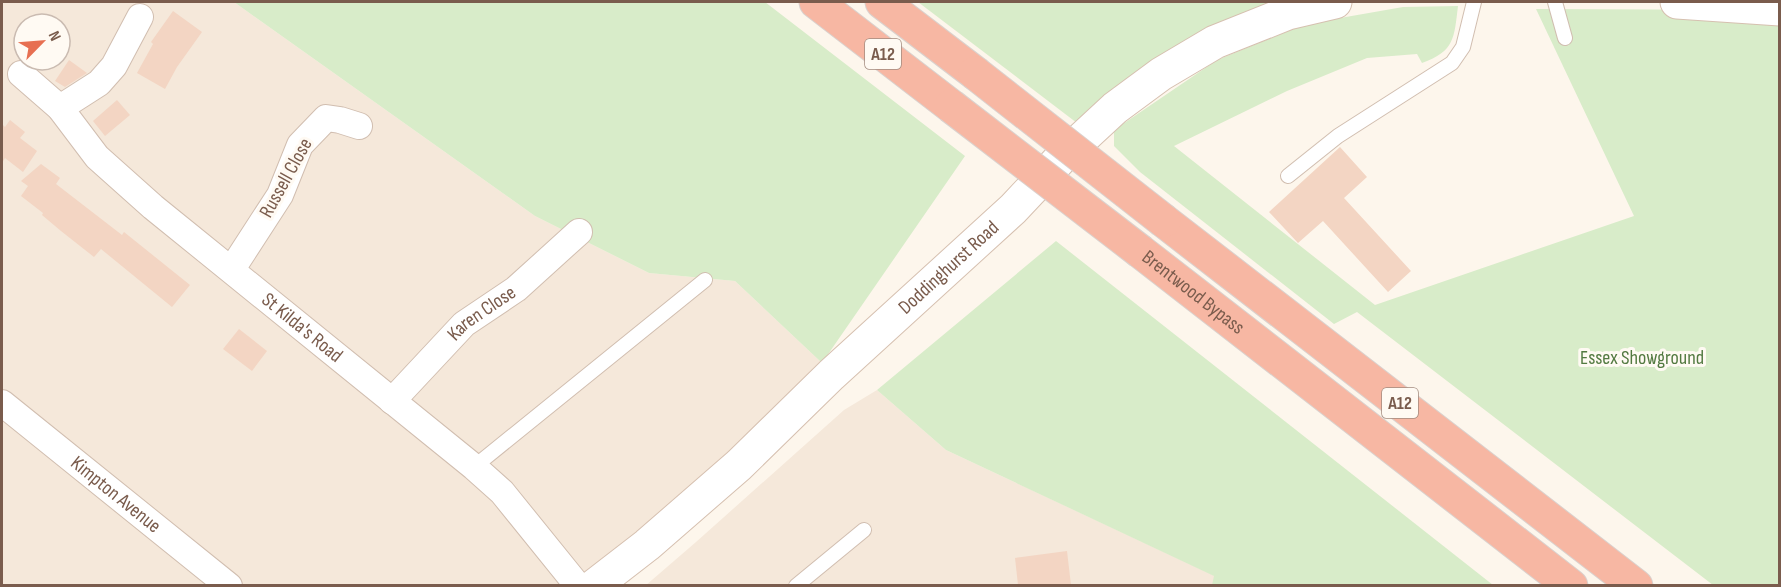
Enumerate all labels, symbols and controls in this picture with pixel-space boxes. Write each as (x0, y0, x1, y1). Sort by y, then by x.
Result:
north arrow (12, 12, 72, 72)
text: N (44, 28, 65, 44)
road number: A12 (865, 39, 901, 69)
street label: Russell Close (254, 134, 318, 222)
street label: Doddinghurst Road (894, 216, 1004, 319)
street label: Brentwood Bypass (1137, 245, 1249, 340)
street label: Karen Close (442, 281, 520, 346)
street label: St Kilda's Road (257, 288, 347, 368)
park label: Essex Showground (1580, 346, 1704, 370)
road number: A12 (1382, 388, 1418, 418)
street label: Kimpton Avenue (66, 451, 166, 538)

